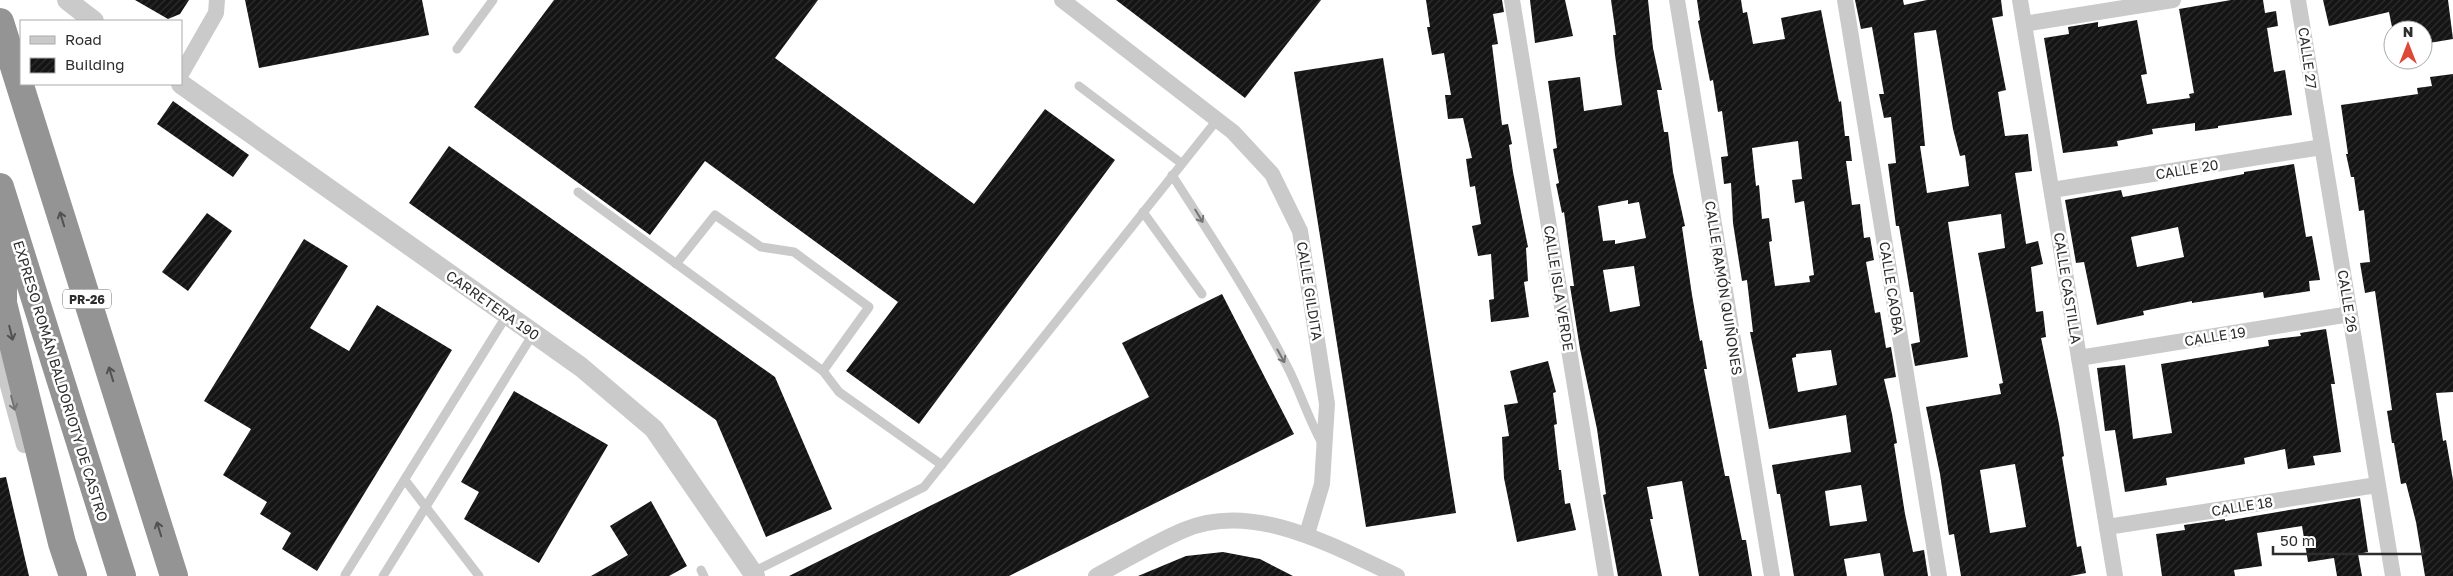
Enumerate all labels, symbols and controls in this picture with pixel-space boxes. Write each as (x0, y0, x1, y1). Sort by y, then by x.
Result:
legend (20, 20, 182, 85)
north arrow (2383, 20, 2433, 70)
text: N (2403, 23, 2413, 40)
street label: CALLE 27 (2295, 26, 2321, 90)
text: Road (65, 30, 102, 48)
text: Building (65, 55, 125, 73)
street label: CALLE 20 (2154, 156, 2220, 182)
street label: CALLE RAMÓN QUIÑONES (1702, 200, 1746, 376)
one-way arrow (1194, 208, 1204, 222)
one-way arrow (57, 212, 67, 228)
street label: CALLE ISLA VERDE (1541, 224, 1577, 352)
street label: CALLE CASTILLA (2051, 231, 2085, 346)
street label: EXPRESO ROMÁN BALDORIOTY DE CASTRO (10, 238, 112, 524)
street label: CALLE GILDITA (1294, 240, 1326, 342)
street label: CALLE CAOBA (1876, 240, 1908, 336)
street label: CARRETERA 190 (443, 267, 543, 343)
street label: CALLE 26 (2335, 268, 2361, 334)
road number: PR-26 (63, 290, 111, 308)
street label: CALLE 19 (2183, 323, 2247, 349)
one-way arrow (7, 324, 16, 340)
one-way arrow (1276, 348, 1286, 363)
one-way arrow (105, 367, 115, 383)
one-way arrow (9, 395, 18, 411)
street label: CALLE 18 (2210, 493, 2274, 519)
one-way arrow (154, 522, 163, 538)
scale bar (2273, 524, 2423, 556)
text: 50 m (2280, 531, 2315, 549)

